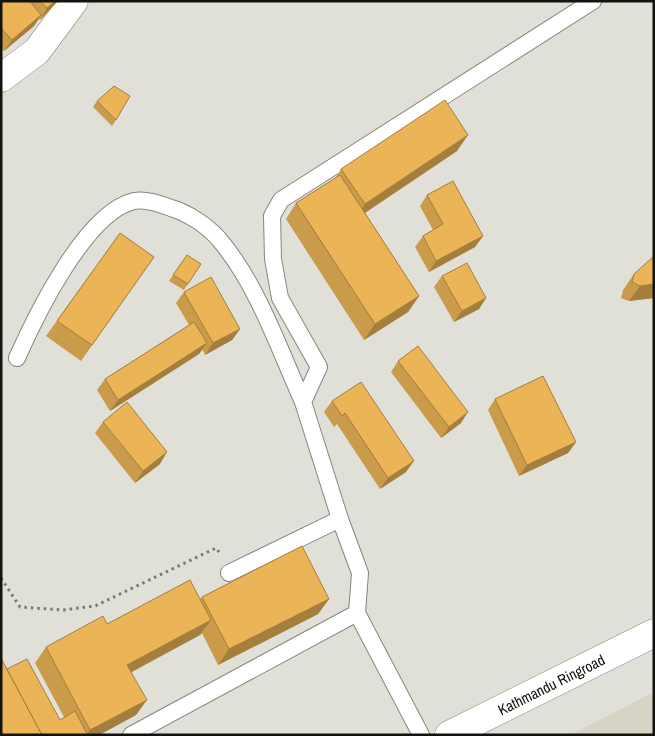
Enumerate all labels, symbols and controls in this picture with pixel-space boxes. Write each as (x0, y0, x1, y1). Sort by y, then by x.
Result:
street label: Kathmandu Ringroad (494, 649, 608, 720)

